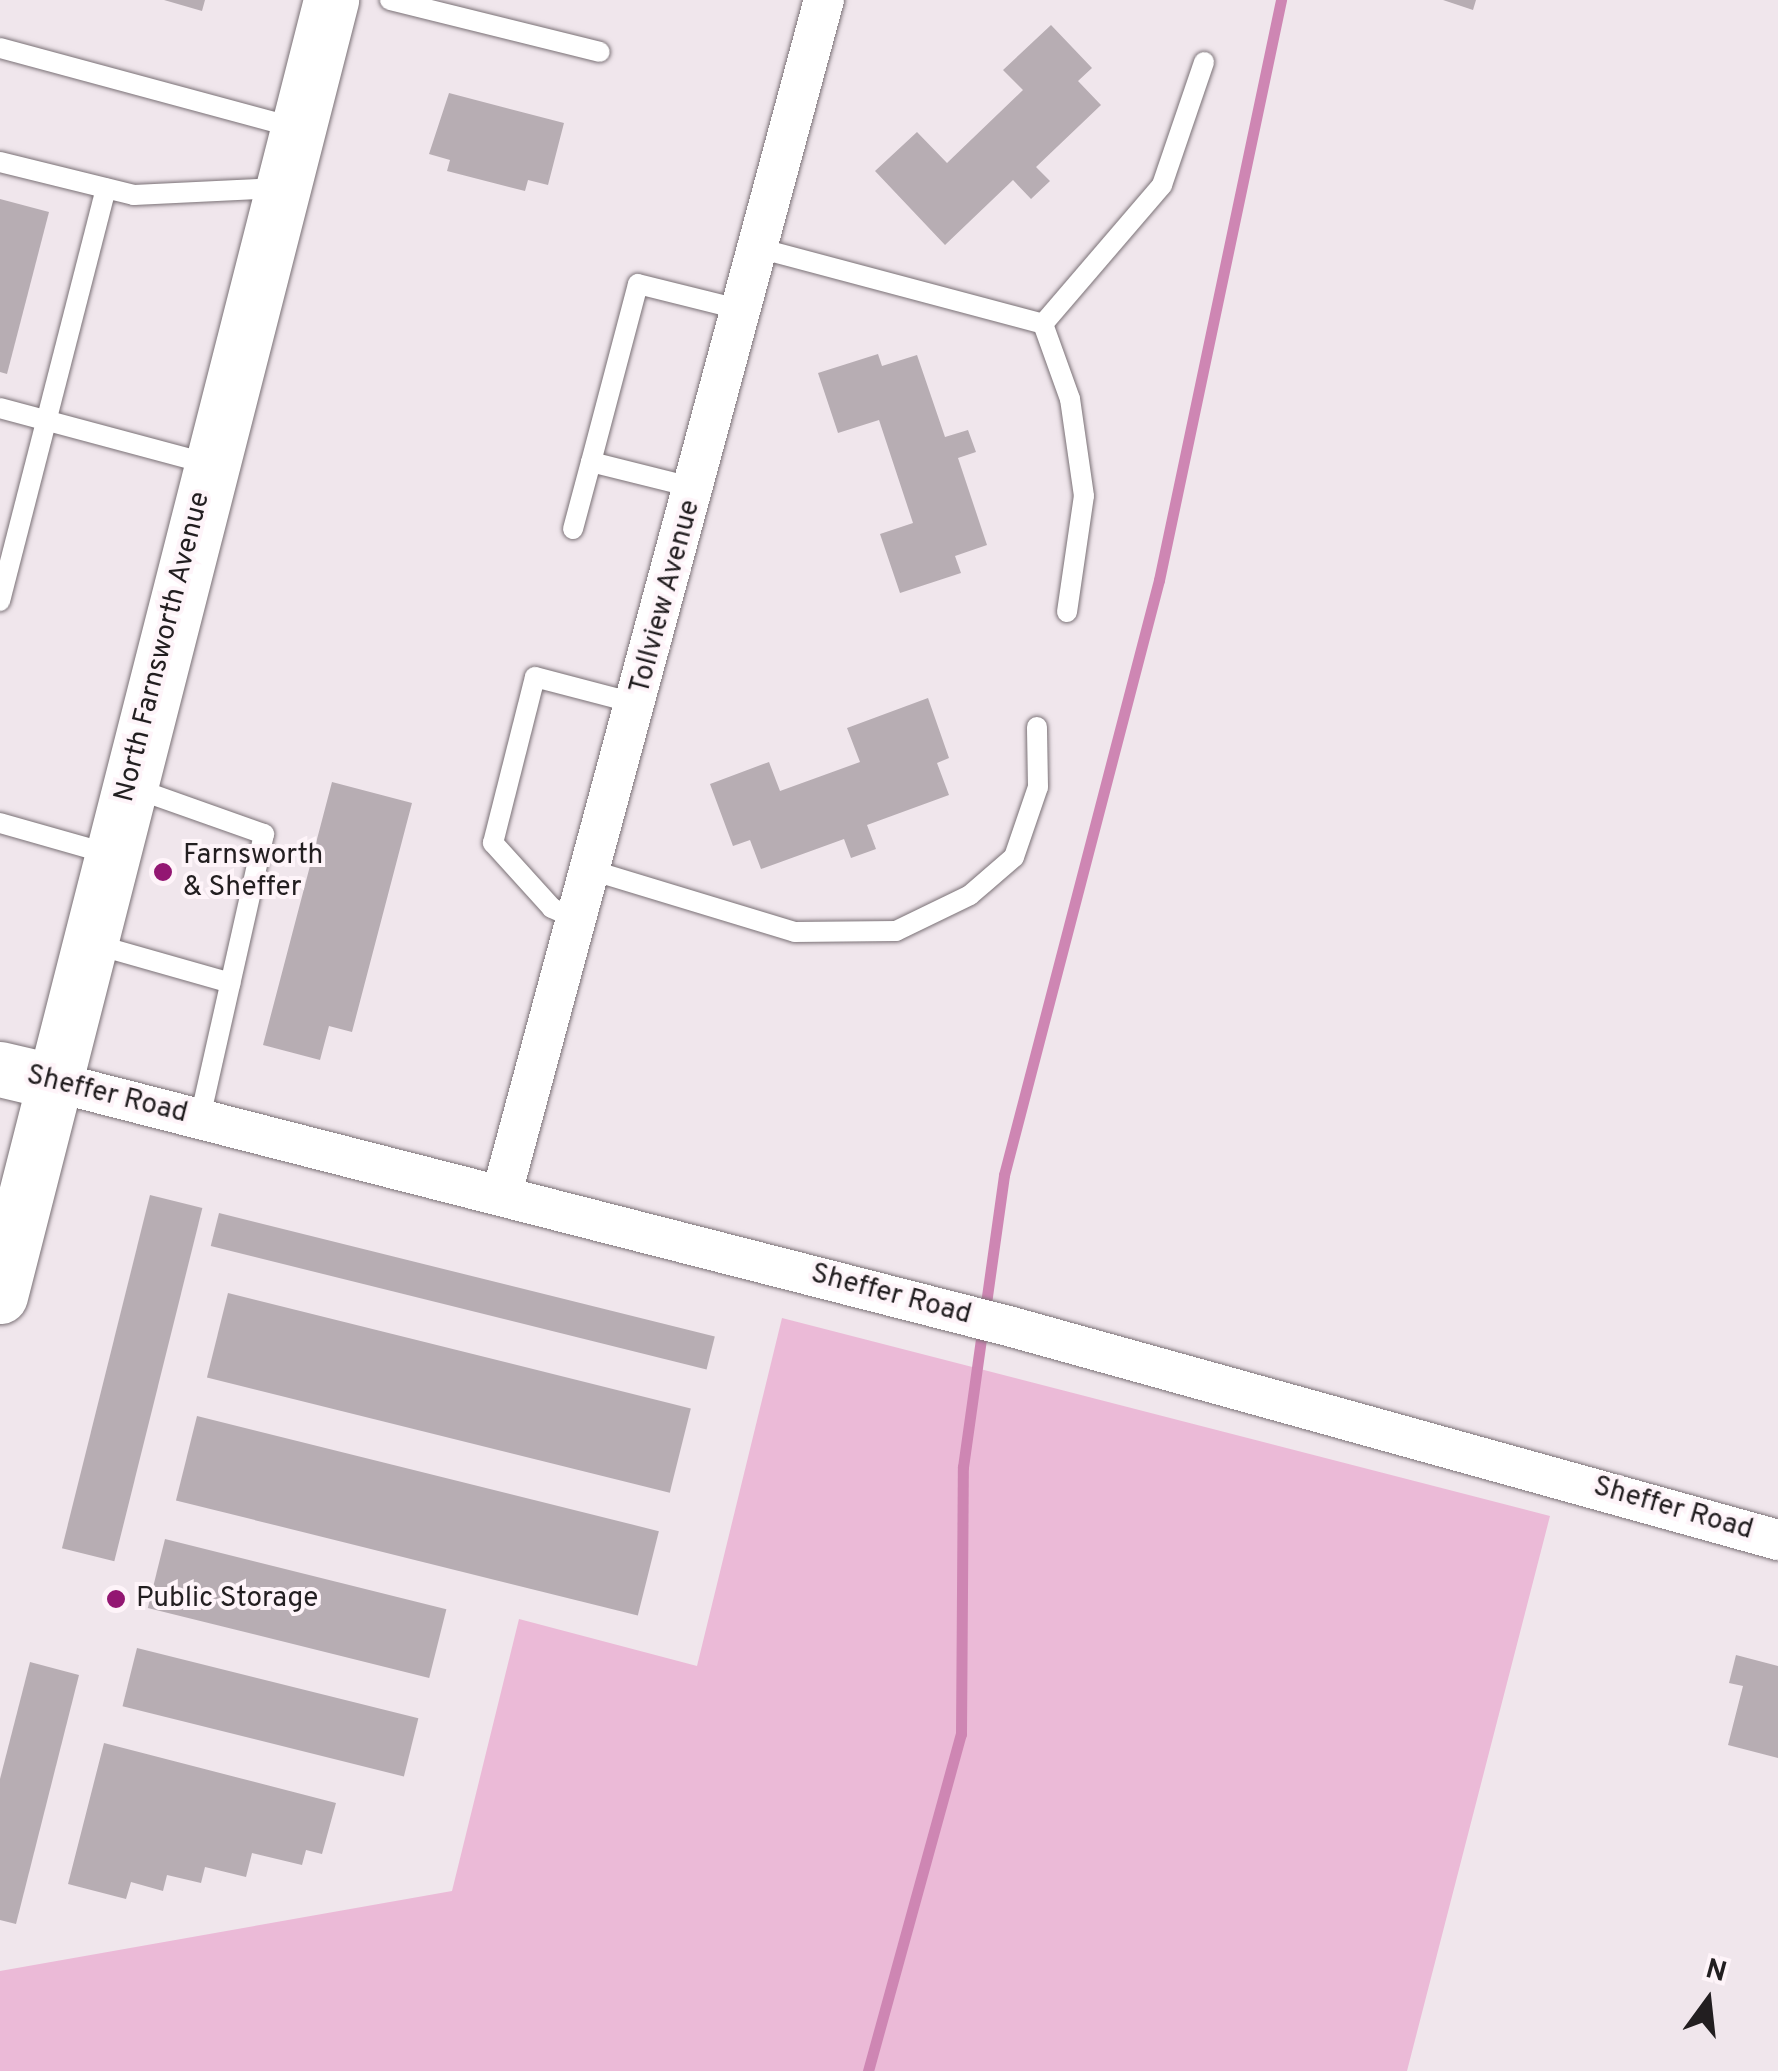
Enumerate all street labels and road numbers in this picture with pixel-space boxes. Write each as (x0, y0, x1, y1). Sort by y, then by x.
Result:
street label: North Farnsworth Avenue (108, 488, 218, 806)
street label: Tollview Avenue (624, 496, 708, 698)
street label: Sheffer Road (23, 1059, 191, 1131)
street label: Sheffer Road (807, 1257, 975, 1333)
street label: Sheffer Road (1589, 1470, 1757, 1548)

